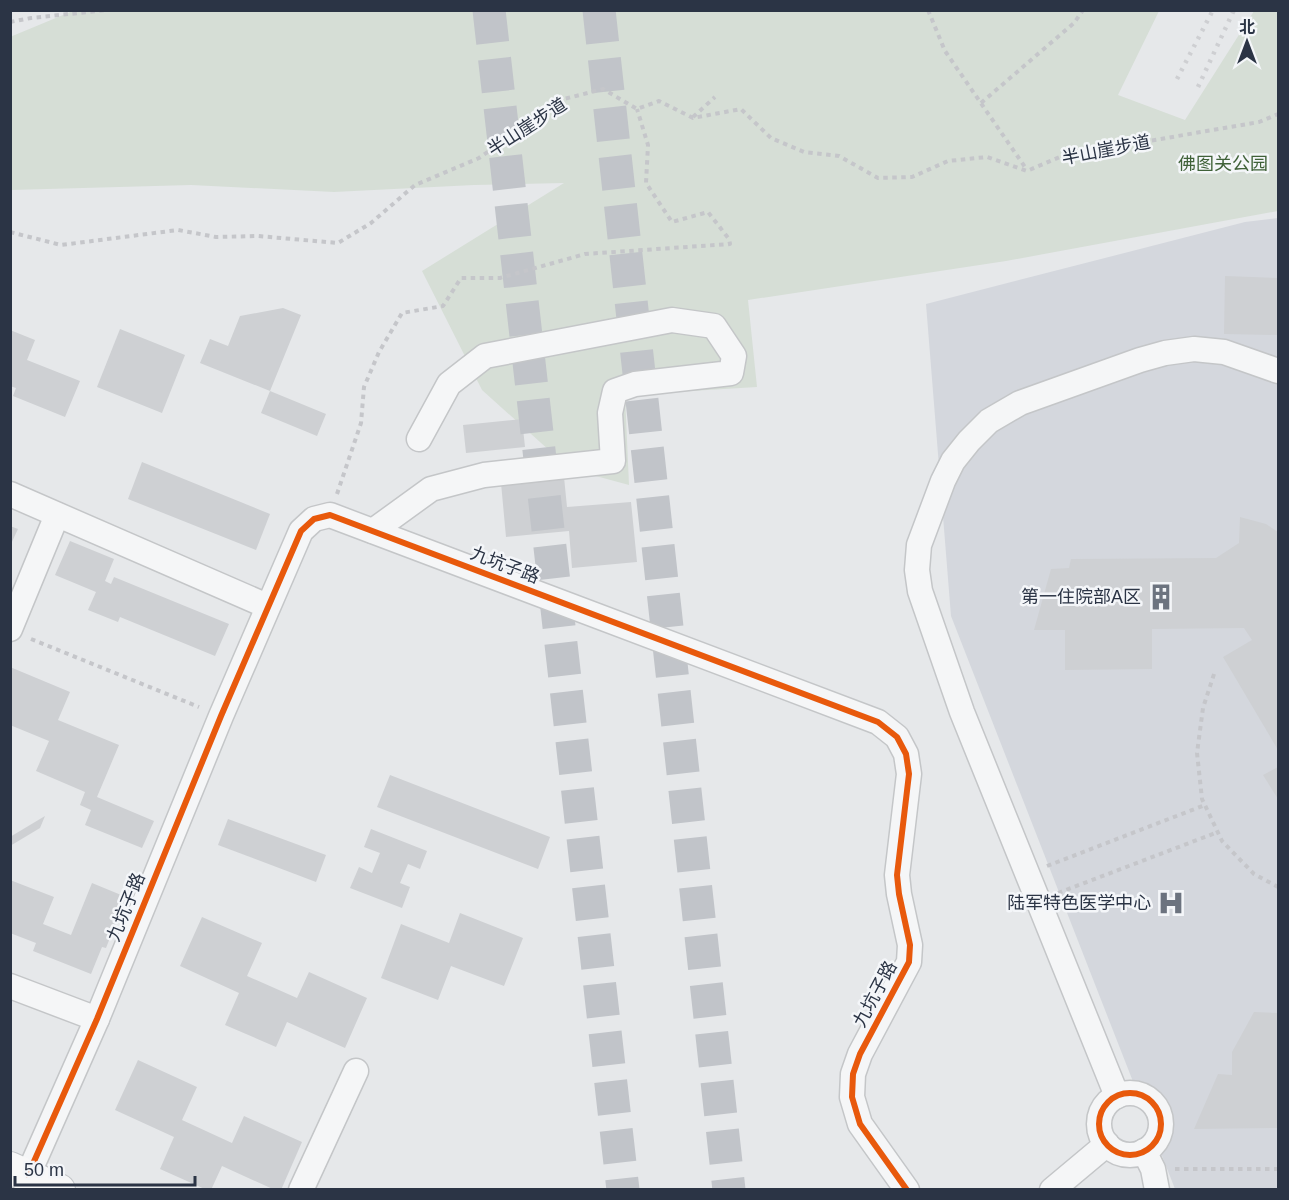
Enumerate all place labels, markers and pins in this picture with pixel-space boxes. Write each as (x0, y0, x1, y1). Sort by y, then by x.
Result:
building icon: 第一住院部A区 (1146, 582, 1176, 612)
place label: 第一住院部A区 (1021, 587, 1141, 607)
hospital icon: 陆军特色医学中心 (1156, 888, 1186, 918)
place label: 陆军特色医学中心 (1007, 893, 1151, 913)

